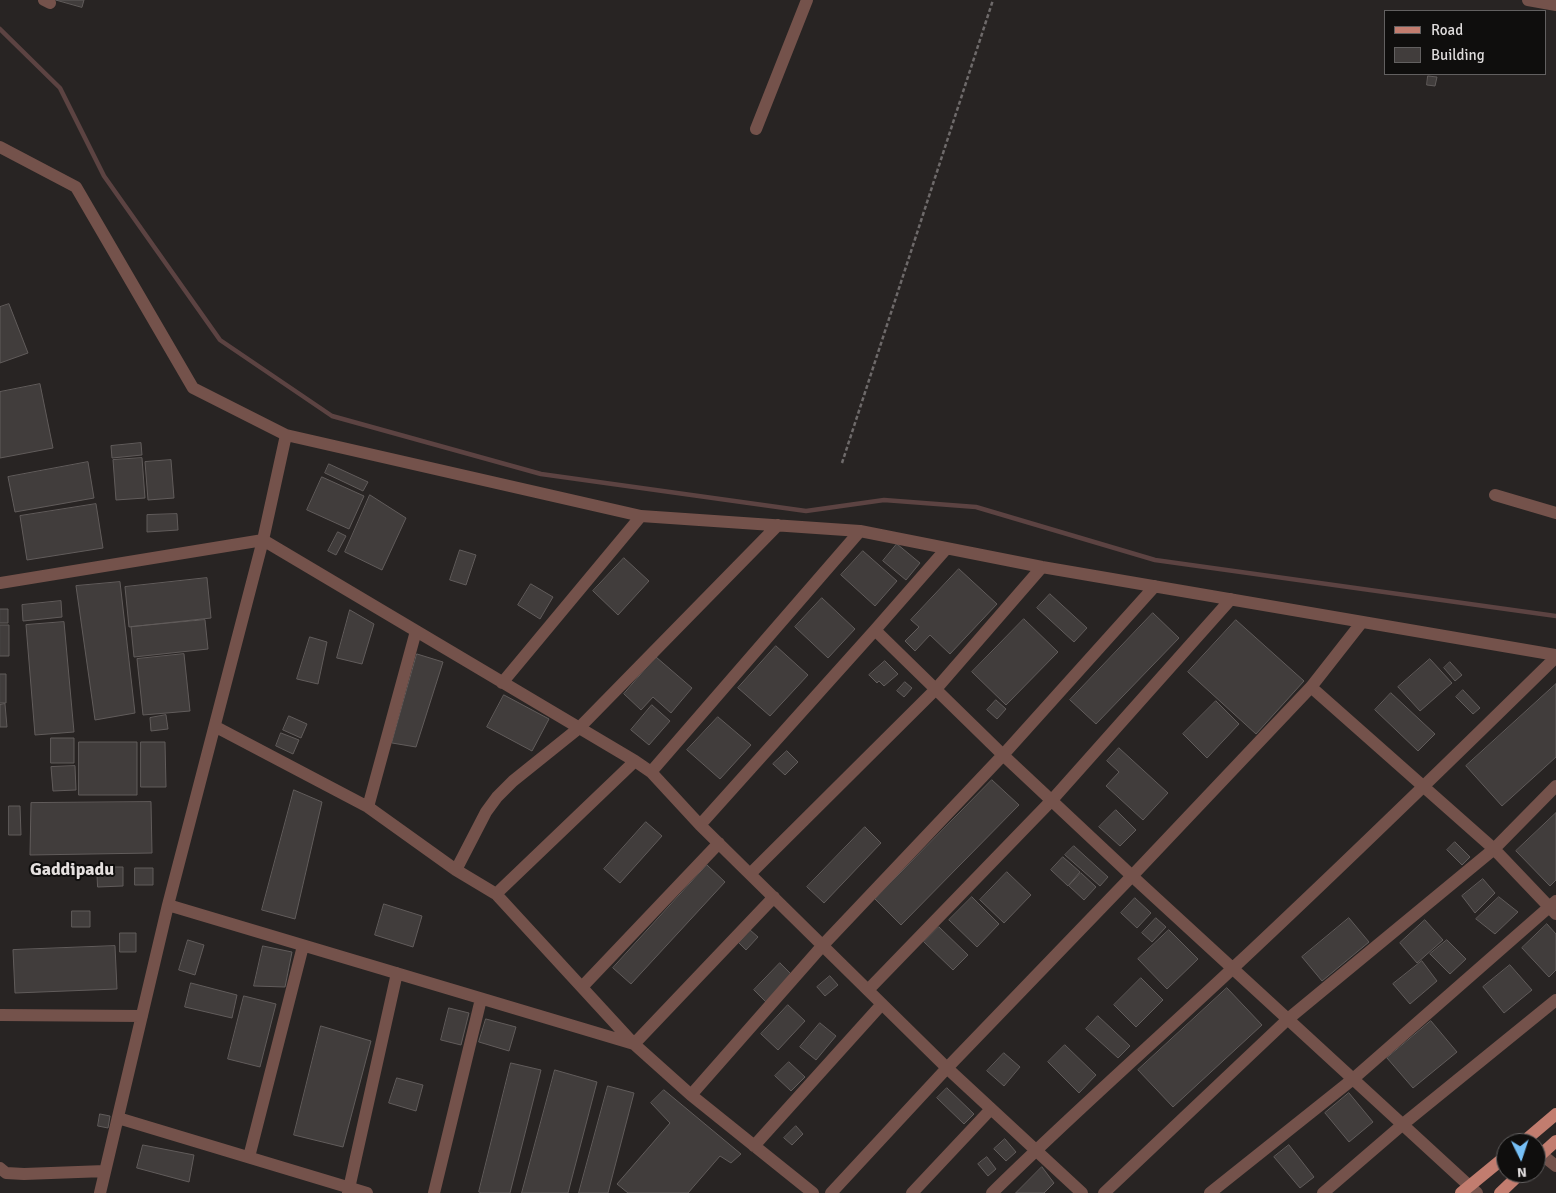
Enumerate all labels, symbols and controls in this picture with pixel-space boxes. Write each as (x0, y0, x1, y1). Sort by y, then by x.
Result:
legend (1384, 10, 1546, 75)
text: Road (1431, 21, 1463, 39)
text: Building (1431, 46, 1485, 64)
district label: Gaddipadu (30, 859, 114, 881)
north arrow (1496, 1133, 1546, 1183)
text: N (1517, 1164, 1527, 1181)

